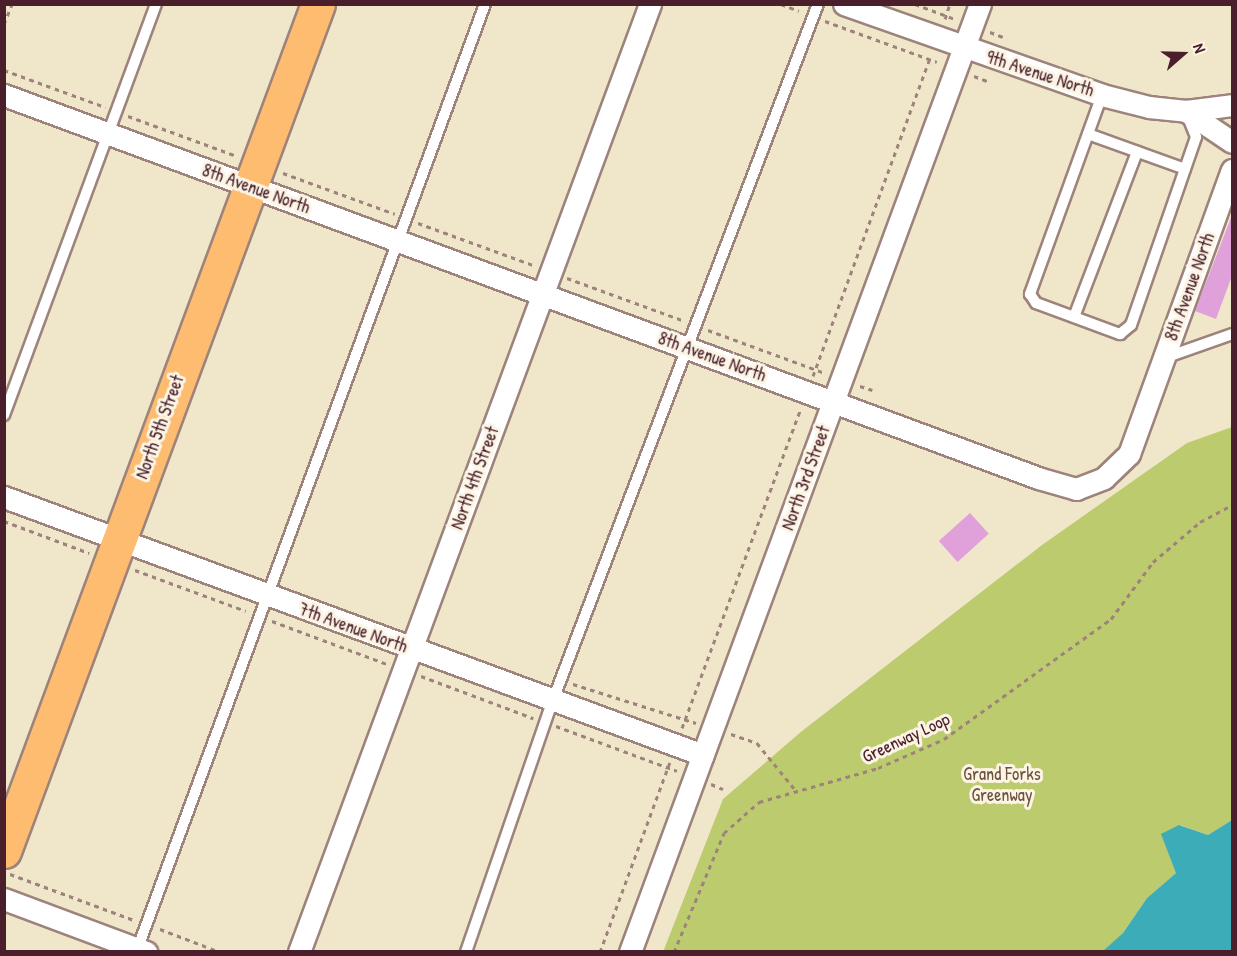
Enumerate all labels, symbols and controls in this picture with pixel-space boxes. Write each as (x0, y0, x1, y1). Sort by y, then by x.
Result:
north arrow (1153, 24, 1213, 84)
text: N (1188, 40, 1212, 56)
street label: 9th Avenue North (983, 46, 1097, 102)
street label: 8th Avenue North (199, 160, 313, 218)
street label: 8th Avenue North (1161, 230, 1219, 344)
street label: 8th Avenue North (655, 328, 769, 386)
street label: North 5th Street (131, 372, 189, 482)
street label: North 4th Street (446, 423, 504, 533)
street label: North 3rd Street (777, 423, 835, 533)
street label: 7th Avenue North (296, 598, 410, 658)
street label: Greenway Loop (859, 708, 953, 768)
park label: Grand Forks Greenway (963, 764, 1041, 806)

